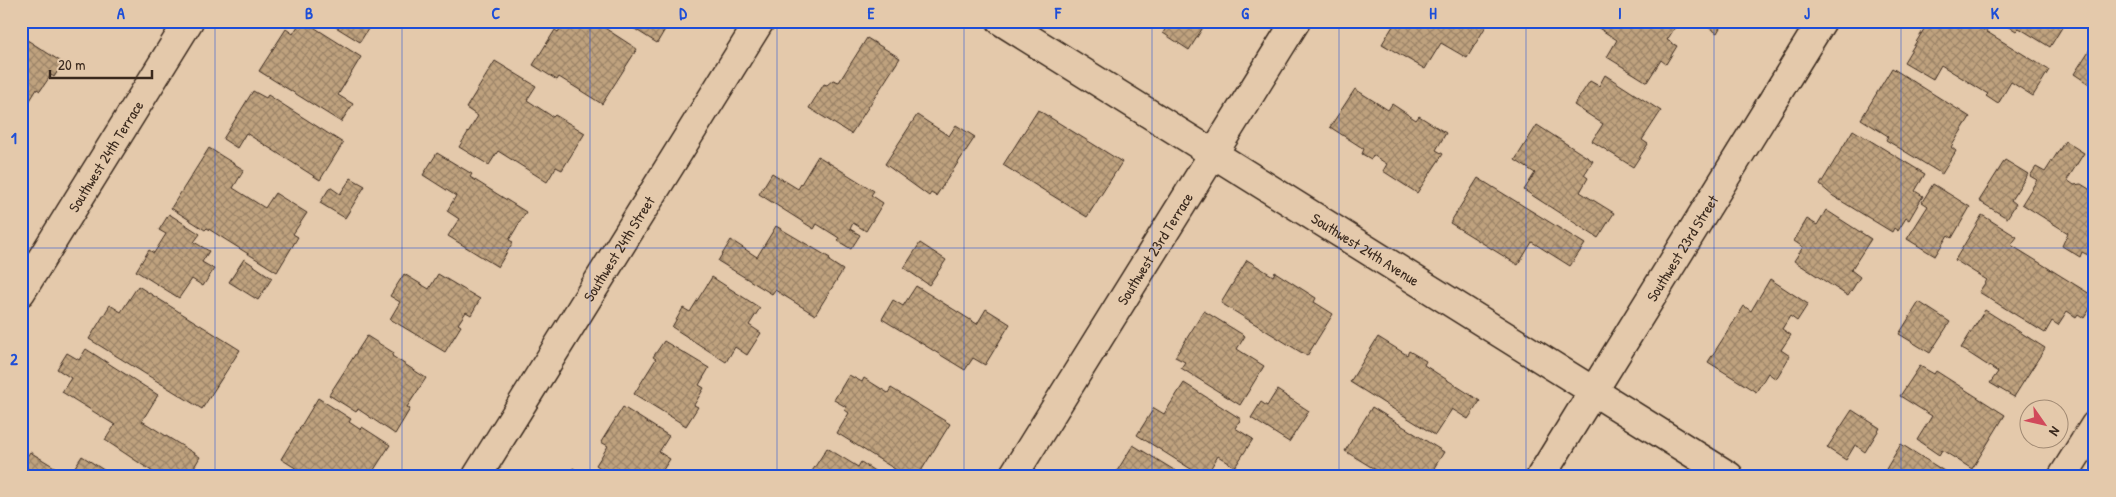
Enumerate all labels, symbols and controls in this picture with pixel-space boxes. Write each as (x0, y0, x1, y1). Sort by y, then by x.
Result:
text: A (117, 2, 125, 24)
text: B (305, 2, 313, 24)
text: C (492, 2, 501, 24)
text: D (679, 2, 687, 24)
text: E (867, 2, 875, 24)
text: F (1054, 2, 1062, 24)
text: G (1241, 2, 1249, 24)
text: H (1429, 2, 1437, 24)
text: I (1618, 2, 1622, 24)
text: J (1804, 2, 1810, 24)
text: K (1991, 2, 2000, 24)
scale bar (50, 48, 152, 80)
text: 20 m (58, 54, 85, 75)
street label: Southwest 24th Terrace (63, 96, 148, 216)
text: 1 (11, 127, 17, 149)
street label: Southwest 23rd Terrace (1112, 188, 1198, 309)
street label: Southwest 23rd Street (1641, 190, 1723, 305)
street label: Southwest 24th Street (578, 191, 660, 305)
street label: Southwest 24th Avenue (1308, 207, 1424, 291)
text: 2 (10, 348, 18, 370)
north arrow (2018, 400, 2068, 450)
text: N (2045, 423, 2065, 440)

